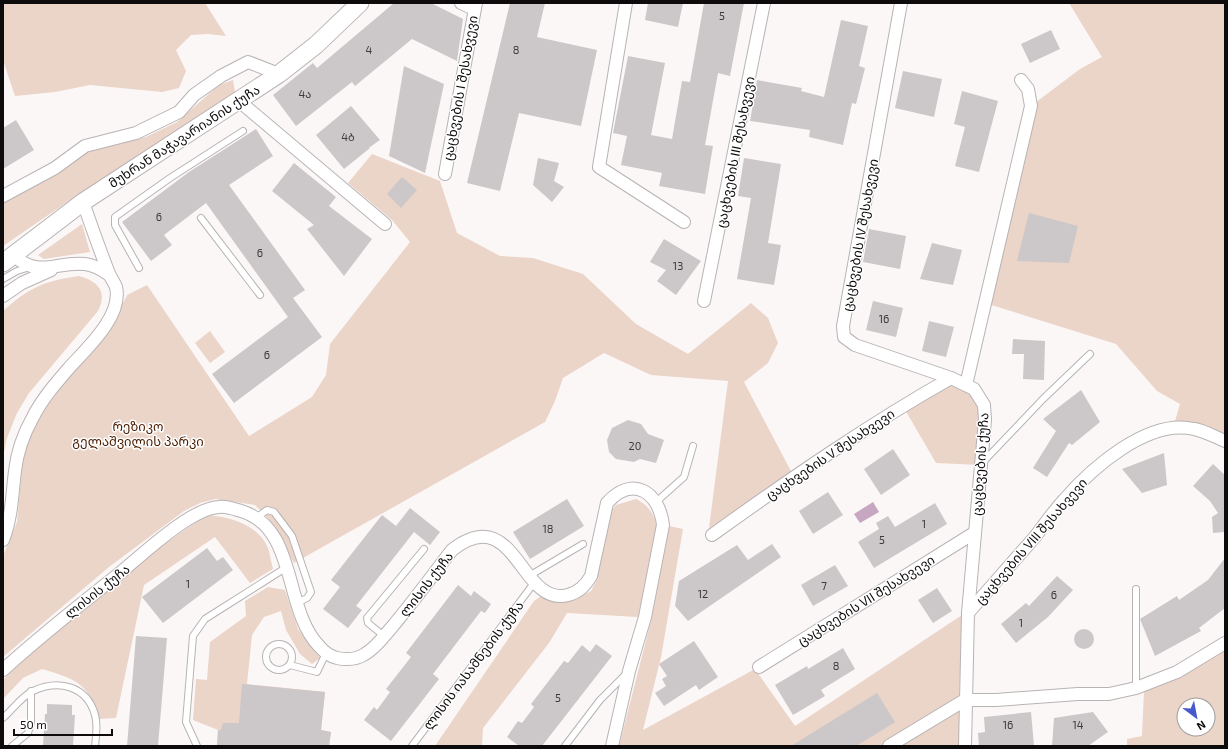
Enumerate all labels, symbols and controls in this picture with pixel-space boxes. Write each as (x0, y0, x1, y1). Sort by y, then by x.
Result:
house number: 5 (719, 9, 725, 22)
street label: ცაცხვების I შესახვევი (439, 14, 481, 162)
house number: 4 (366, 43, 373, 56)
house number: 8 (513, 43, 519, 56)
street label: ცაცხვების III შესახვევი (712, 75, 758, 229)
street label: მუხრან მაჭავარიანის ქუჩა (105, 81, 263, 191)
house number: 4ა (299, 87, 311, 100)
house number: 4ბ (341, 130, 355, 143)
street label: ცაცხვების IV შესახვევი (839, 157, 881, 313)
house number: 6 (156, 210, 162, 223)
house number: 6 (257, 246, 263, 259)
house number: 13 (673, 259, 683, 272)
house number: 16 (879, 312, 889, 325)
house number: 6 (264, 348, 270, 361)
street label: ცაცხვების V შესახვევი (763, 405, 897, 503)
street label: ცაცხვების ქუჩა (968, 412, 992, 516)
park label: რეზიკო გელაშვილის პარკი (72, 418, 204, 450)
house number: 20 (629, 439, 641, 452)
street label: ცაცხვების VIII შესახვევი (972, 475, 1090, 607)
house number: 1 (922, 517, 926, 530)
house number: 18 (542, 522, 554, 535)
house number: 5 (879, 533, 885, 546)
street label: ლისის ქუჩა (396, 548, 457, 620)
street label: ცაცხვების VII შესახვევი (795, 551, 937, 649)
street label: ლისის ქუჩა (61, 561, 133, 622)
house number: 1 (186, 577, 190, 590)
house number: 7 (821, 579, 827, 592)
house number: 12 (698, 587, 708, 600)
house number: 6 (1051, 588, 1057, 601)
street label: ლისის იასამნების ქუჩა (419, 597, 527, 733)
house number: 1 (1019, 616, 1023, 629)
house number: 8 (833, 659, 839, 672)
house number: 5 (555, 691, 561, 704)
north arrow (1176, 697, 1216, 737)
scale bar (14, 711, 112, 737)
text: 50 m (20, 717, 47, 731)
house number: 16 (1003, 718, 1013, 731)
house number: 14 (1072, 718, 1084, 731)
text: N (1195, 718, 1208, 734)

